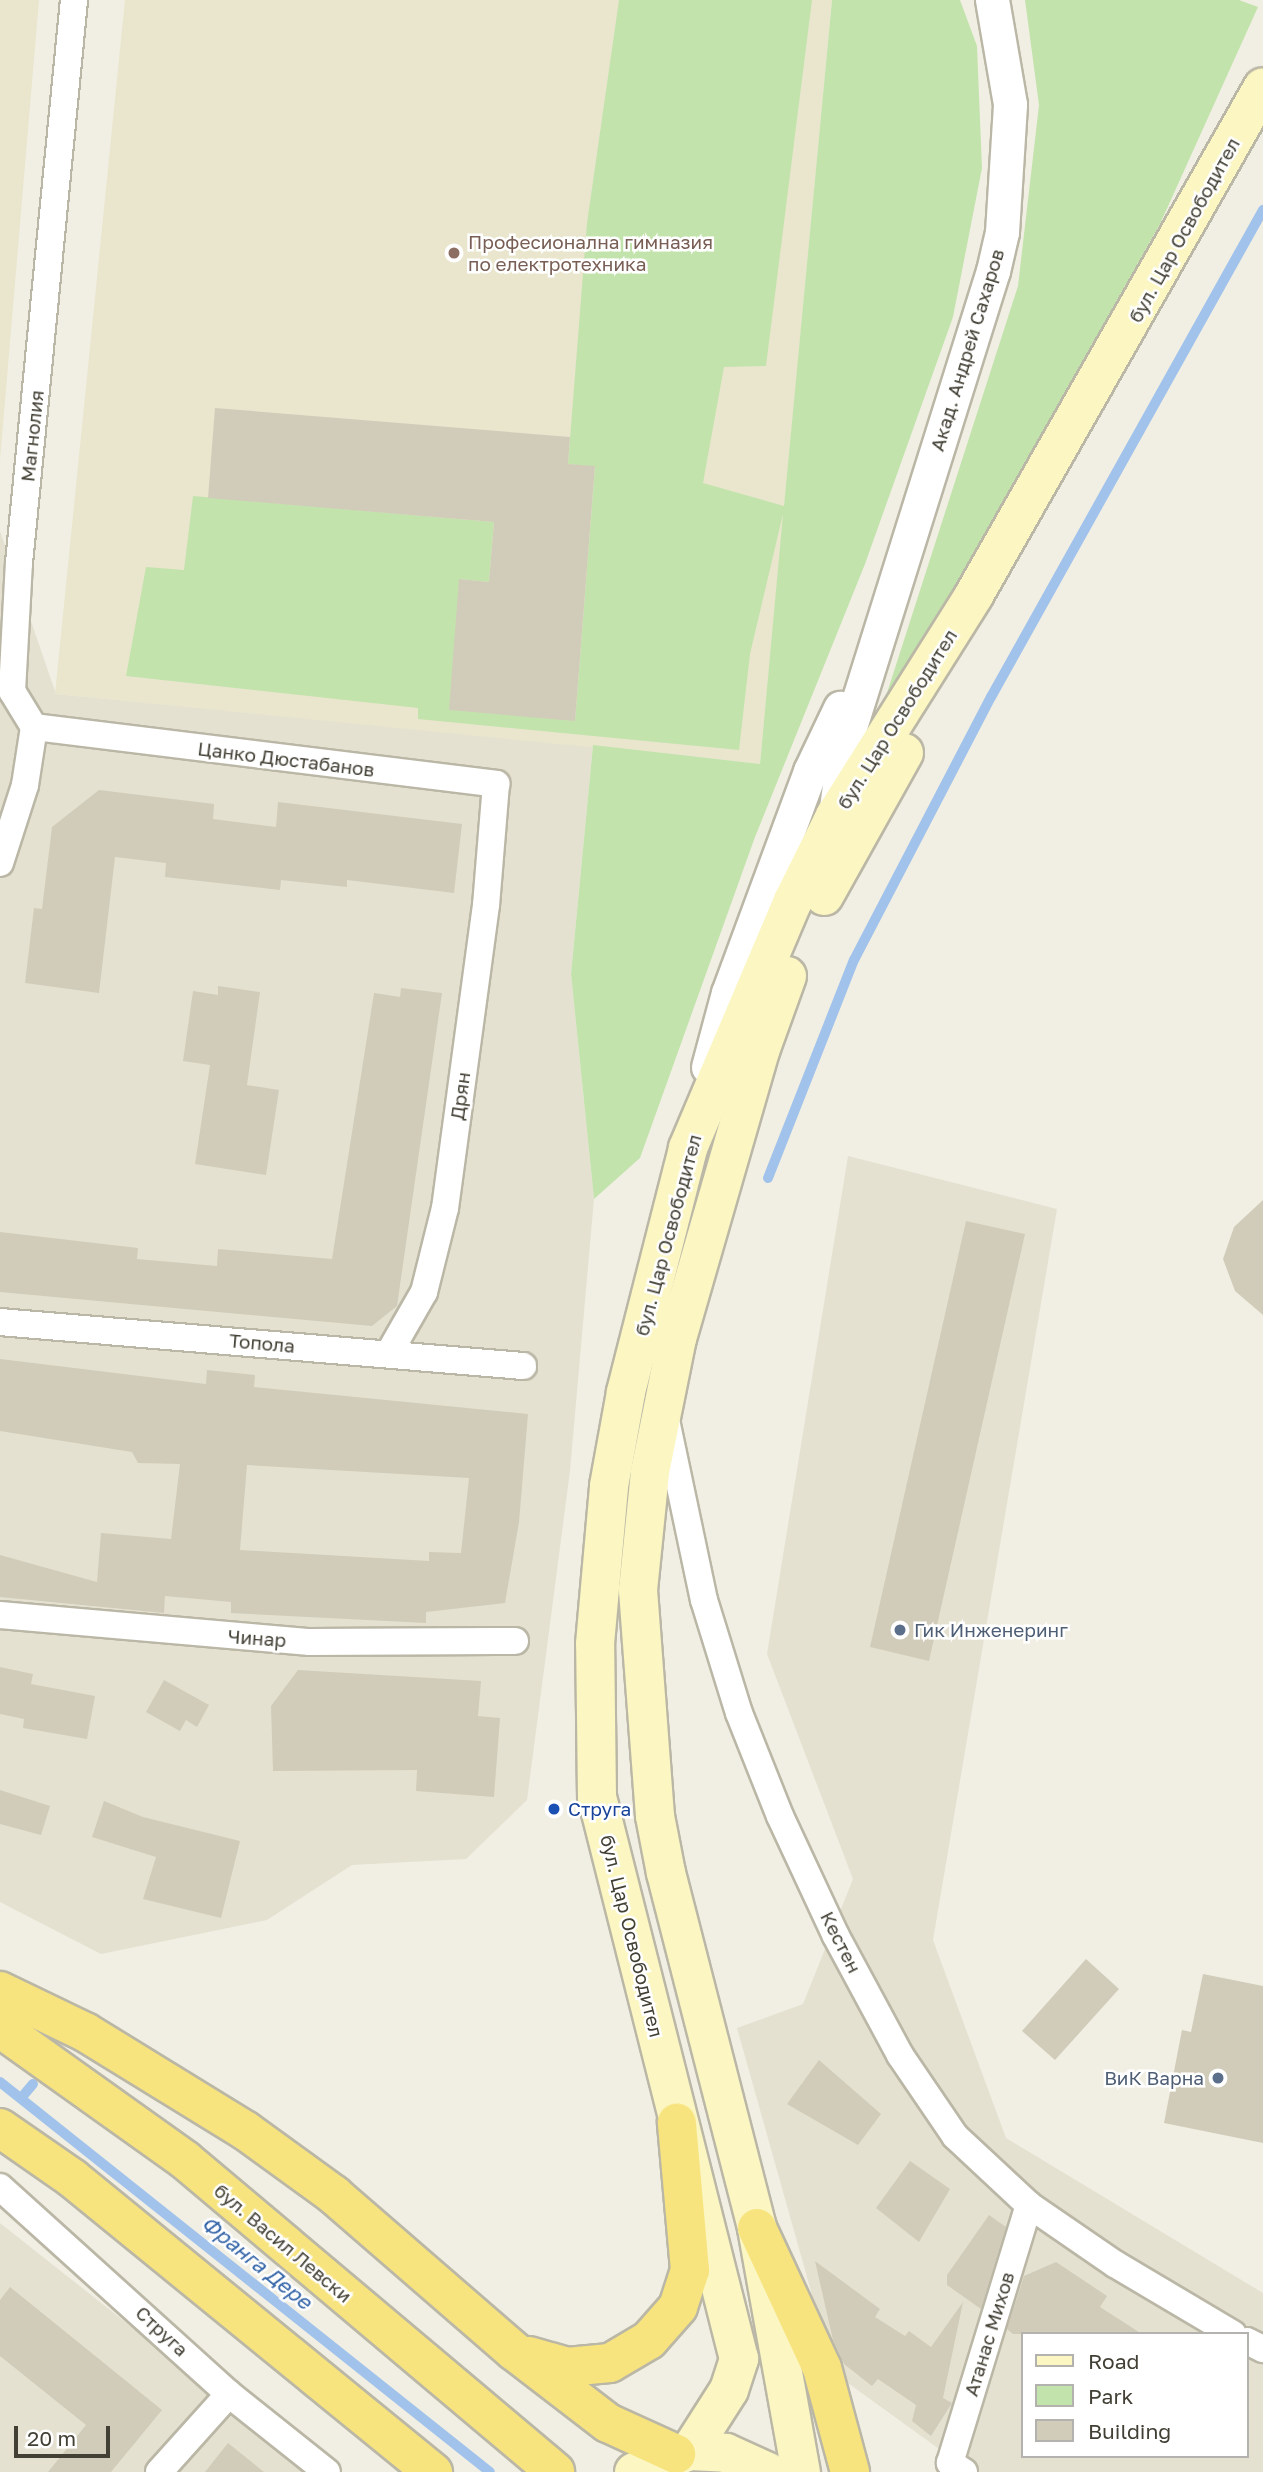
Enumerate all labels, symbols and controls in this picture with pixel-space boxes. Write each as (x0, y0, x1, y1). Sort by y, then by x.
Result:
street label: бул. Цар Освободител (1124, 134, 1244, 326)
place label: Професионална гимназия по електротехника (468, 231, 713, 275)
marker: Професионална гимназия по електротехника (446, 245, 462, 261)
street label: Акад. Андрей Сахаров (925, 246, 1009, 454)
street label: Магнолия (16, 389, 48, 483)
street label: бул. Цар Освободител (832, 625, 962, 813)
street label: Цанко Дюстабанов (196, 737, 376, 781)
street label: Дрян (445, 1071, 475, 1121)
street label: бул. Цар Освободител (630, 1132, 706, 1338)
street label: Топола (228, 1329, 296, 1357)
place label: Гик Инженеринг (914, 1619, 1068, 1641)
marker: Гик Инженеринг (892, 1622, 908, 1638)
street label: Чинар (227, 1625, 287, 1651)
place label: Струга (568, 1798, 631, 1820)
marker: Струга (546, 1801, 562, 1817)
street label: бул. Цар Освободител (596, 1832, 668, 2040)
street label: Кестен (816, 1907, 866, 1977)
place label: ВиК Варна (1104, 2067, 1204, 2089)
marker: ВиК Варна (1210, 2070, 1226, 2086)
street label: бул. Васил Левски (210, 2179, 356, 2307)
water label: Франга Дере (197, 2210, 317, 2314)
street label: Атанас Михов (959, 2269, 1019, 2399)
street label: Струга (131, 2301, 193, 2361)
legend (1021, 2332, 1249, 2458)
text: Road (1088, 2348, 1139, 2374)
text: Park (1088, 2383, 1133, 2409)
scale bar (18, 2412, 114, 2456)
text: Building (1088, 2418, 1171, 2444)
text: 20 m (27, 2425, 76, 2451)

